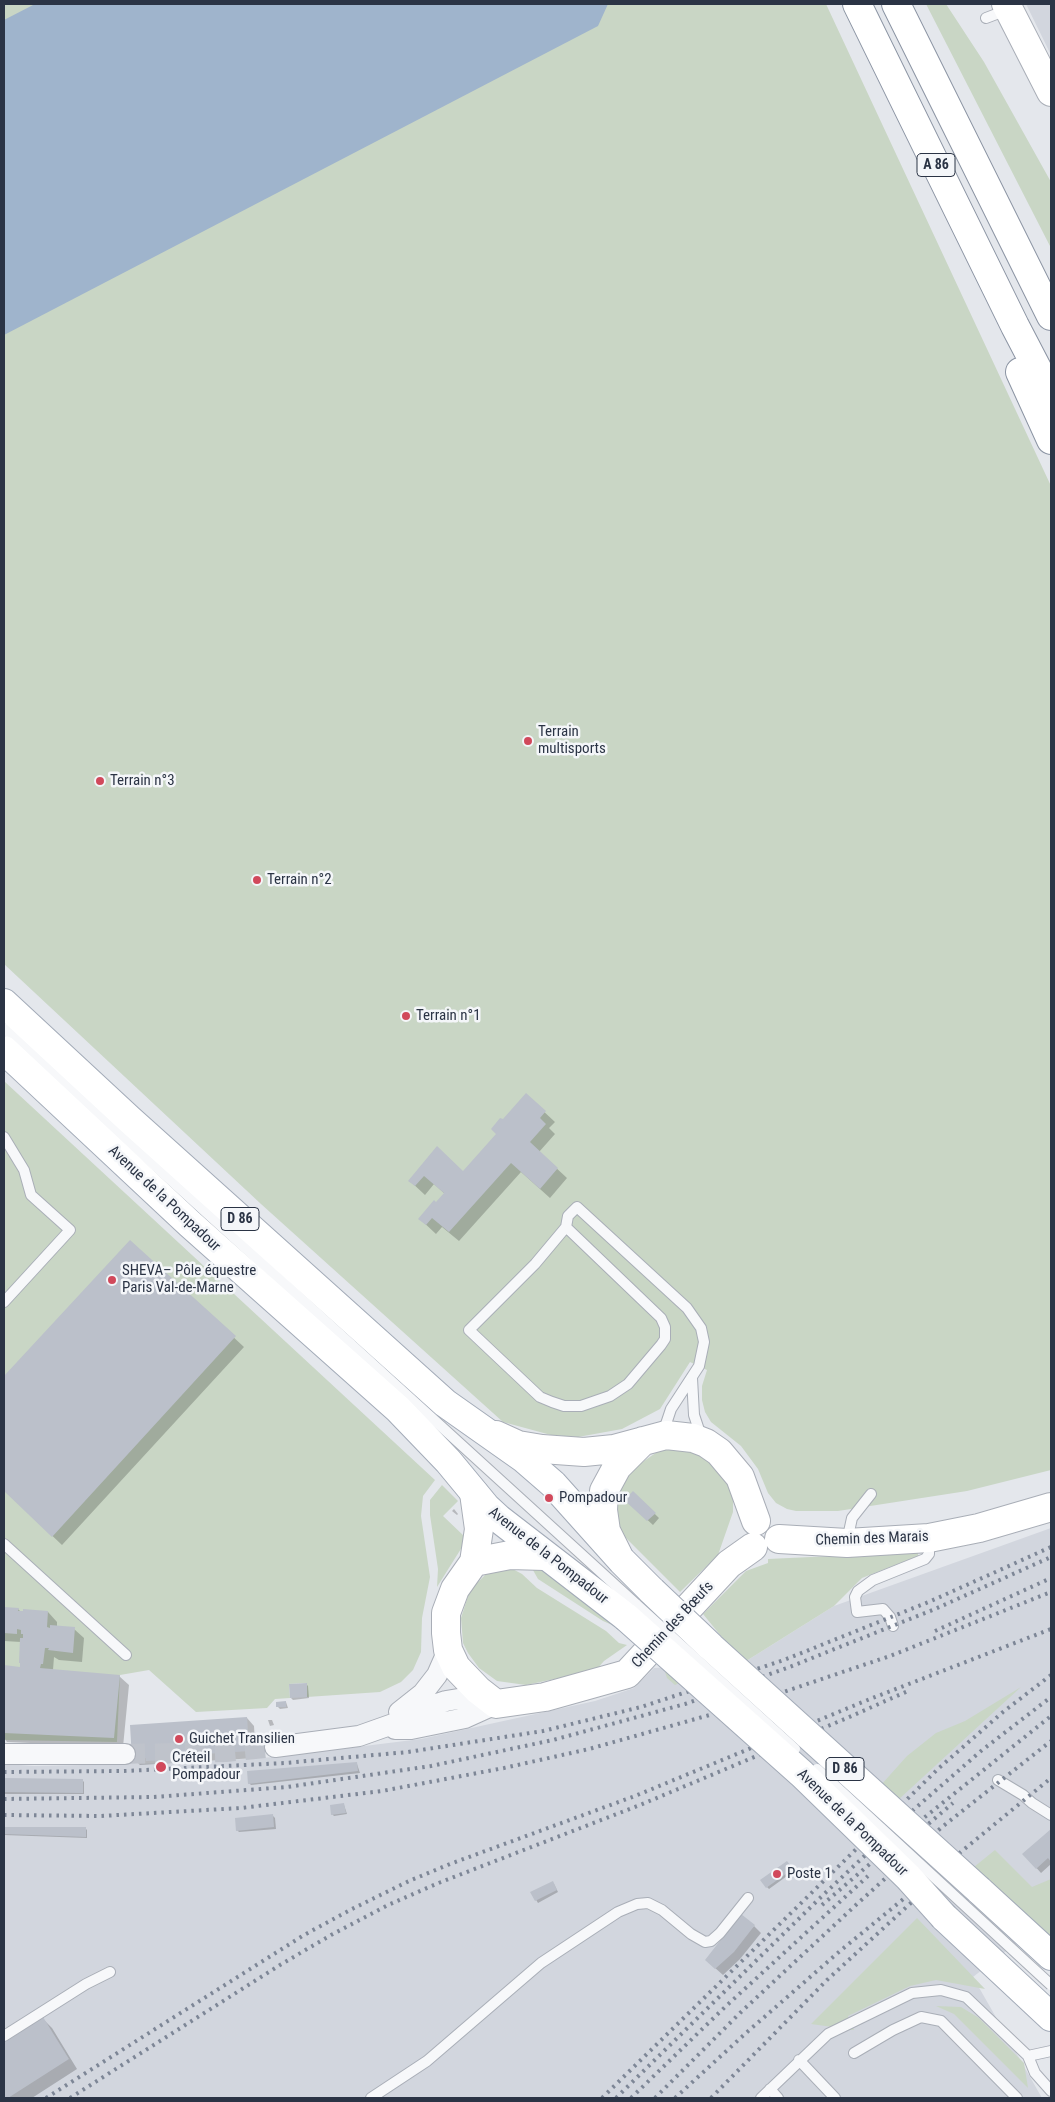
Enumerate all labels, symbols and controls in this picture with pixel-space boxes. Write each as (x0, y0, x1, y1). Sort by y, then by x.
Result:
road number: A 86 (917, 154, 955, 176)
place label: Terrain multisports (538, 723, 606, 758)
marker: Terrain multisports (522, 735, 534, 747)
place label: Terrain n°3 (110, 772, 175, 790)
marker: Terrain n°3 (94, 775, 106, 787)
place label: Terrain n°2 (267, 871, 332, 889)
marker: Terrain n°2 (251, 874, 263, 886)
place label: Terrain n°1 (416, 1007, 481, 1025)
marker: Terrain n°1 (400, 1010, 412, 1022)
street label: Avenue de la Pompadour (104, 1142, 224, 1256)
road number: D 86 (221, 1208, 259, 1230)
place label: SHEVA– Pôle équestre Paris Val-de-Marne (122, 1262, 256, 1297)
marker: SHEVA– Pôle équestre Paris Val-de-Marne (106, 1274, 118, 1286)
place label: Pompadour (559, 1489, 627, 1507)
marker: Pompadour (543, 1492, 555, 1504)
street label: Avenue de la Pompadour (485, 1504, 611, 1608)
street label: Chemin des Marais (815, 1528, 929, 1550)
street label: Chemin des Bœufs (628, 1578, 718, 1672)
place label: Guichet Transilien (189, 1730, 295, 1748)
marker: Guichet Transilien (173, 1733, 185, 1745)
place label: Créteil Pompadour (172, 1749, 240, 1784)
road number: D 86 (826, 1758, 864, 1780)
marker: Créteil Pompadour (154, 1760, 168, 1774)
street label: Avenue de la Pompadour (793, 1765, 911, 1881)
place label: Poste 1 (787, 1865, 832, 1883)
marker: Poste 1 (771, 1868, 783, 1880)

